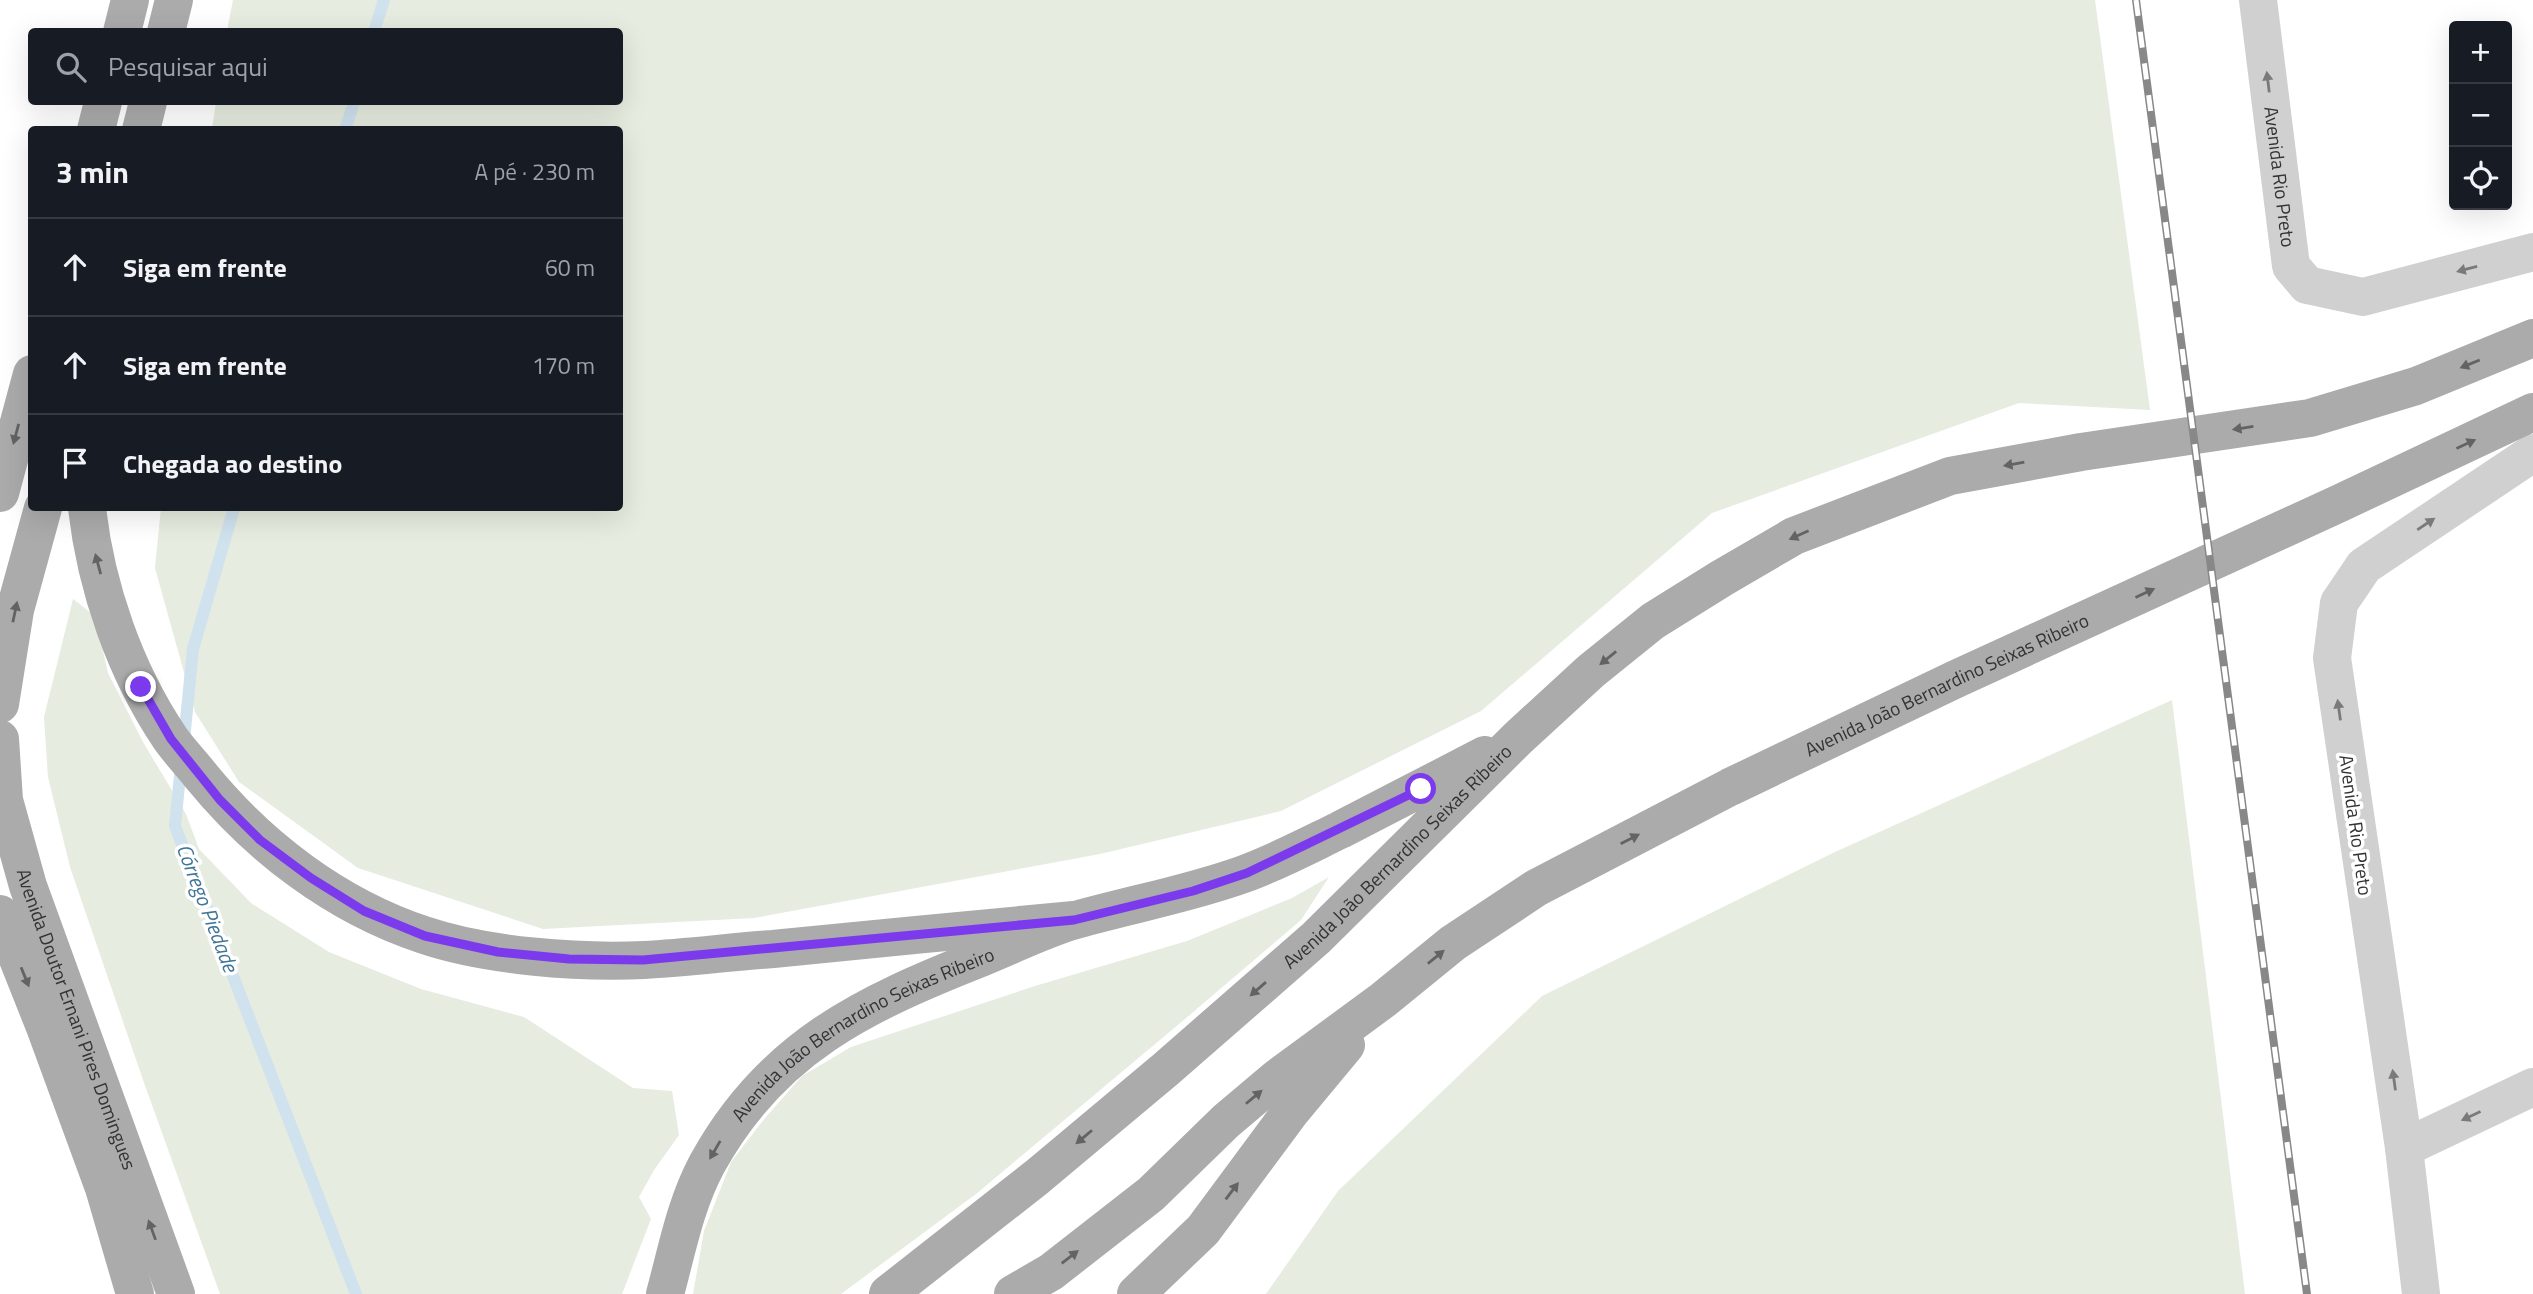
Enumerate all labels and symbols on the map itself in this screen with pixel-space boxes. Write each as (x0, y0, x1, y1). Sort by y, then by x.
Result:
one-way arrow (2263, 71, 2274, 93)
street label: Avenida Rio Preto (2257, 104, 2304, 249)
one-way arrow (2456, 265, 2477, 275)
one-way arrow (2460, 358, 2480, 370)
one-way arrow (10, 423, 21, 445)
one-way arrow (2232, 423, 2254, 434)
one-way arrow (2456, 438, 2476, 449)
one-way arrow (2003, 459, 2025, 470)
one-way arrow (2417, 517, 2435, 531)
one-way arrow (1789, 529, 1809, 541)
one-way arrow (92, 553, 102, 574)
one-way arrow (2135, 587, 2155, 599)
one-way arrow (10, 601, 21, 623)
street label: Avenida João Bernardino Seixas Ribeiro (1800, 605, 2093, 763)
one-way arrow (1599, 650, 1617, 664)
route end (125, 671, 156, 702)
one-way arrow (2334, 699, 2345, 721)
street label: Avenida João Bernardino Seixas Ribeiro (1276, 737, 1518, 975)
street label: Avenida Rio Preto (2332, 753, 2381, 897)
route start (1405, 773, 1436, 804)
one-way arrow (1620, 834, 1640, 845)
water label: Córrego Piedade (169, 839, 248, 978)
street label: Avenida Doutor Ernani Pires Domingues (10, 865, 145, 1174)
street label: Avenida João Bernardino Seixas Ribeiro (724, 939, 998, 1127)
one-way arrow (1426, 949, 1444, 964)
one-way arrow (20, 967, 31, 988)
one-way arrow (1249, 981, 1266, 996)
one-way arrow (2388, 1069, 2399, 1091)
one-way arrow (1245, 1089, 1263, 1105)
one-way arrow (2461, 1110, 2481, 1122)
one-way arrow (1076, 1129, 1093, 1144)
one-way arrow (709, 1140, 722, 1159)
one-way arrow (1225, 1181, 1239, 1200)
one-way arrow (146, 1220, 157, 1241)
one-way arrow (1061, 1250, 1079, 1265)

